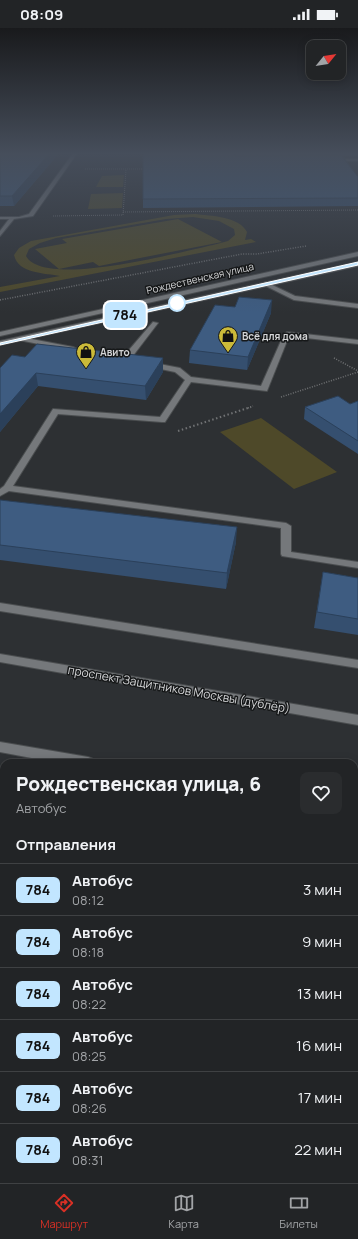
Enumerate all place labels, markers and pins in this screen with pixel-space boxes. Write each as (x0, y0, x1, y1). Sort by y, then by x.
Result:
unlabelled marker (168, 294, 186, 312)
shop icon: Всё для дома (217, 325, 239, 353)
place label: Всё для дома (242, 329, 308, 343)
shop icon: Авито (75, 341, 97, 369)
place label: Авито (100, 345, 130, 359)

